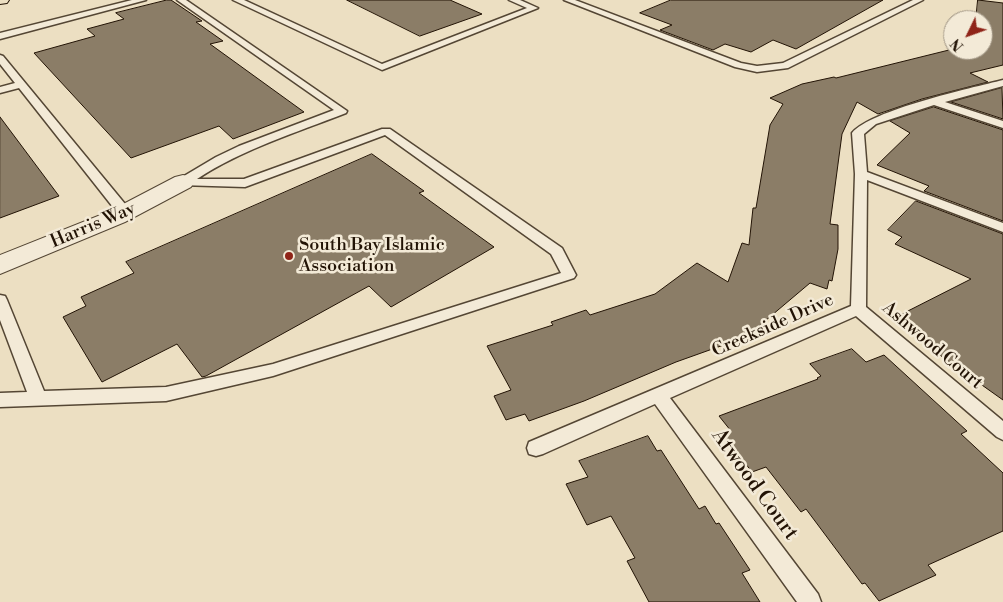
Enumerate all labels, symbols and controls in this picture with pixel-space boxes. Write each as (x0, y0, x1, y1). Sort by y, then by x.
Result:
north arrow (943, 10, 993, 60)
text: N (947, 34, 968, 55)
street label: Harris Way (47, 198, 139, 254)
place label: South Bay Islamic Association (299, 235, 445, 278)
marker: South Bay Islamic Association (283, 250, 295, 262)
street label: Creekside Drive (709, 289, 837, 363)
street label: Ashwood Court (877, 298, 987, 394)
street label: Atwood Court (705, 425, 803, 545)

